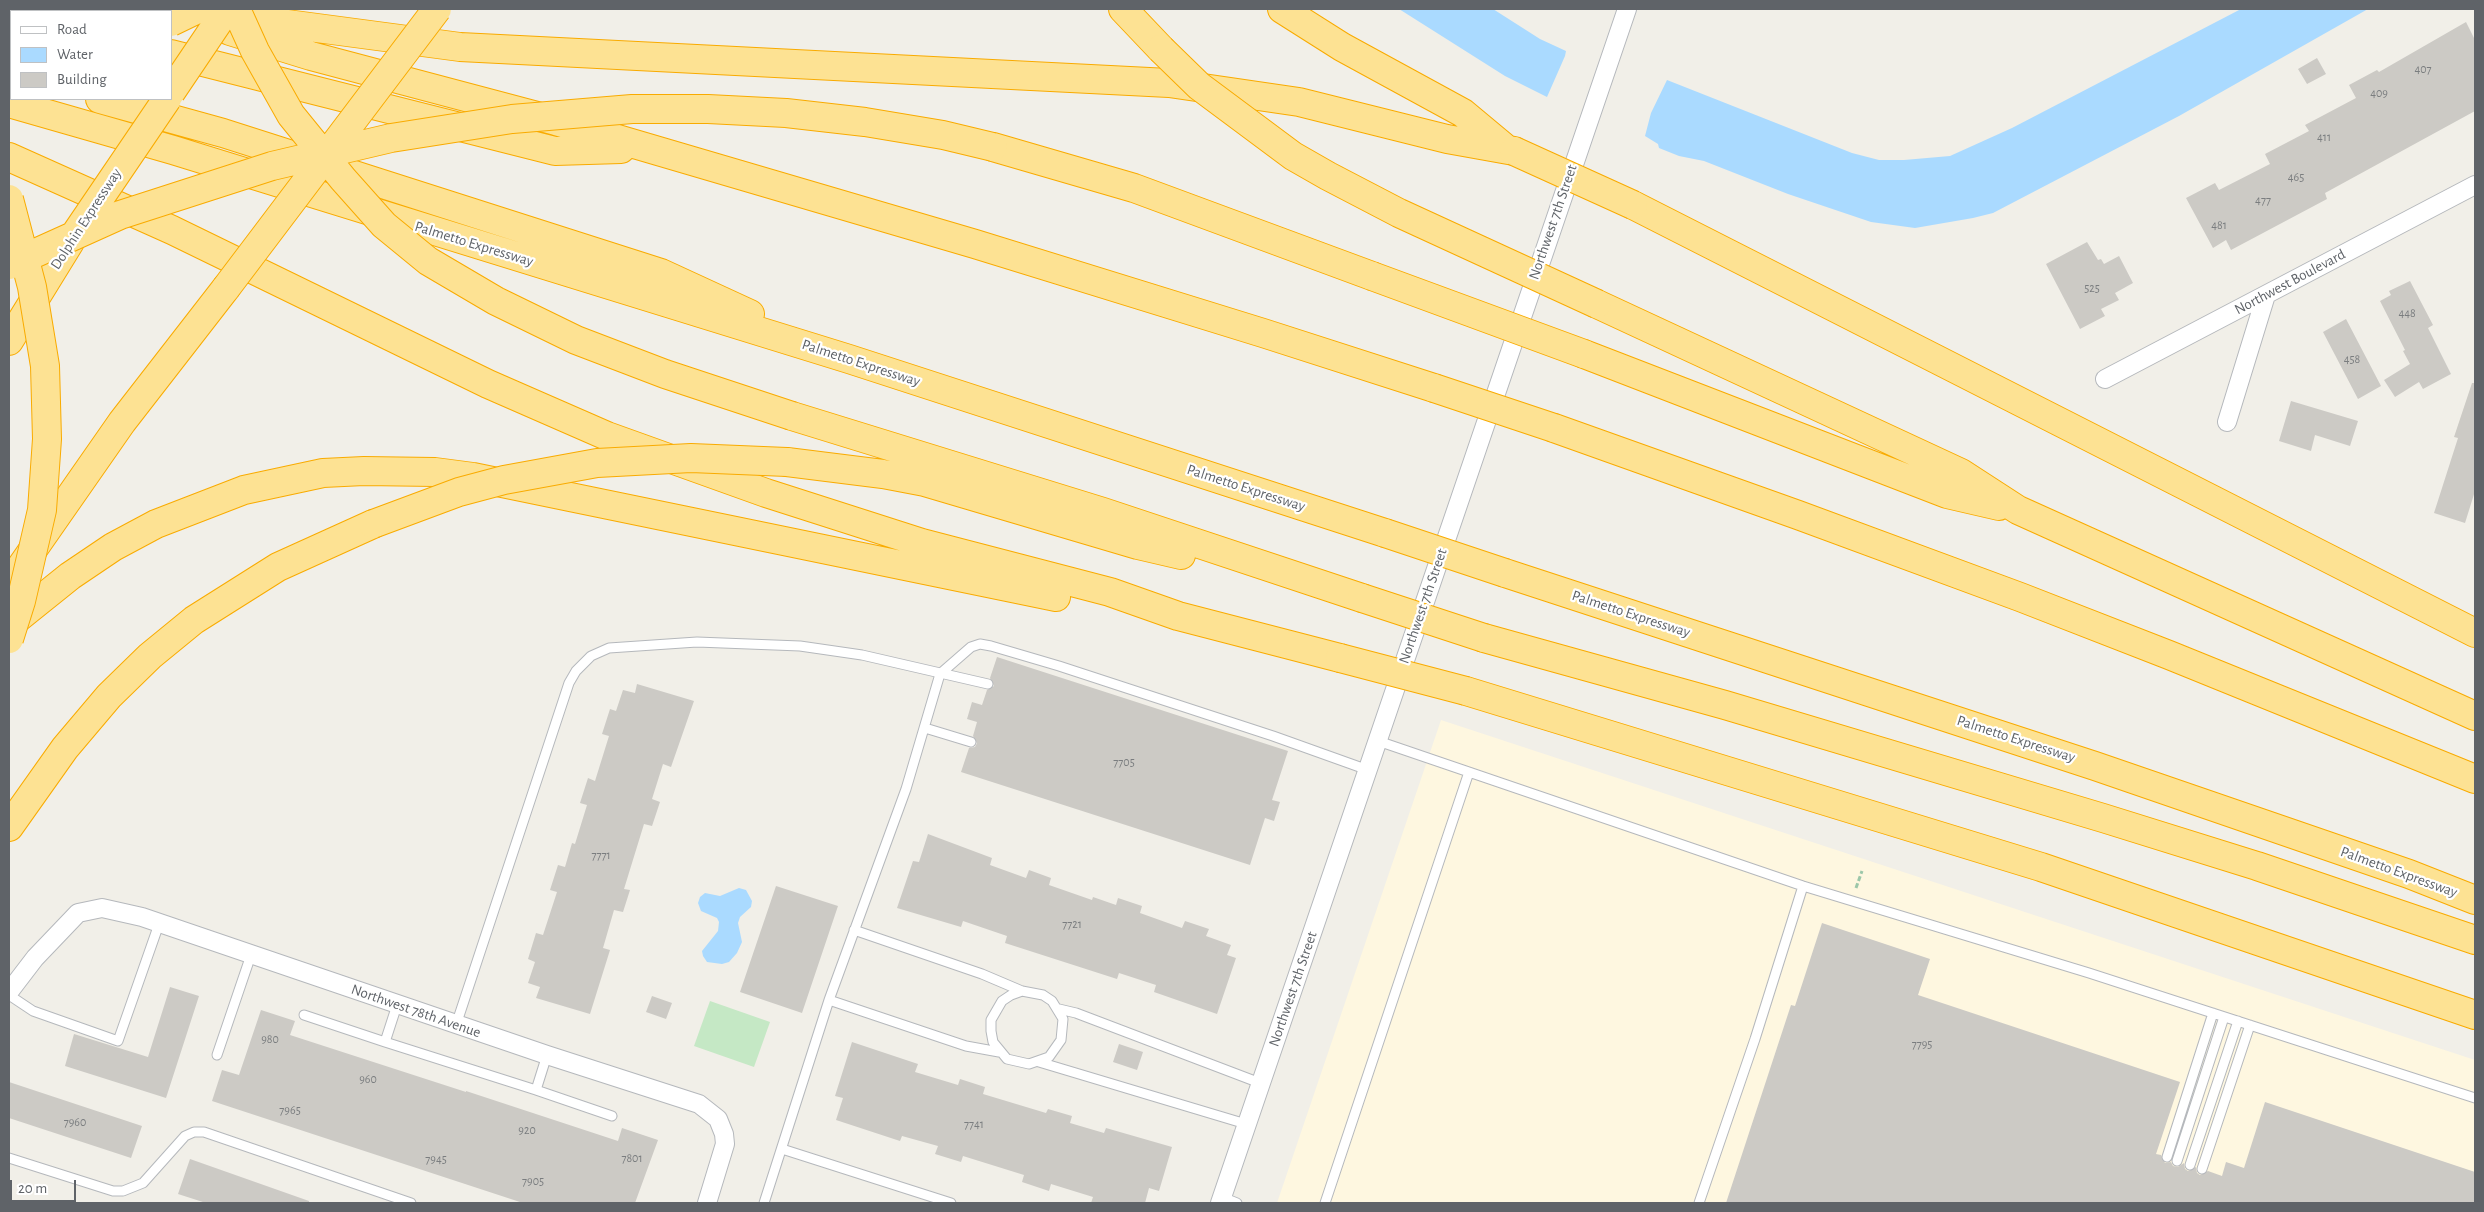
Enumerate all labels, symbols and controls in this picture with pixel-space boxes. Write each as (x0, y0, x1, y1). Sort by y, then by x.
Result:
legend (10, 10, 172, 100)
text: Road (57, 22, 87, 37)
text: Water (57, 47, 93, 62)
house number: 407 (2414, 62, 2432, 76)
text: Building (57, 72, 107, 87)
house number: 409 (2370, 86, 2388, 100)
house number: 411 (2317, 130, 2331, 144)
street label: Northwest 7th Street (1525, 162, 1581, 282)
street label: Dolphin Expressway (47, 165, 125, 273)
house number: 465 (2288, 170, 2304, 184)
house number: 477 (2255, 193, 2271, 207)
street label: Palmetto Expressway (412, 217, 536, 271)
house number: 481 (2211, 218, 2227, 232)
street label: Northwest Boulevard (2231, 245, 2349, 319)
house number: 525 (2084, 281, 2100, 295)
house number: 448 (2398, 306, 2416, 320)
street label: Palmetto Expressway (800, 335, 922, 391)
house number: 458 (2344, 352, 2360, 366)
street label: Palmetto Expressway (1185, 460, 1307, 516)
street label: Northwest 7th Street (1395, 546, 1451, 666)
street label: Palmetto Expressway (1570, 586, 1692, 642)
street label: Palmetto Expressway (1955, 711, 2077, 767)
house number: 7705 (1113, 755, 1135, 769)
street label: Palmetto Expressway (2338, 842, 2460, 902)
house number: 7771 (591, 848, 611, 862)
house number: 7721 (1062, 917, 1082, 931)
street label: Northwest 7th Street (1265, 929, 1321, 1049)
street label: Northwest 78th Avenue (349, 980, 483, 1042)
house number: 980 (261, 1032, 279, 1046)
house number: 7795 (1912, 1037, 1932, 1051)
house number: 960 (359, 1072, 377, 1086)
house number: 7965 (279, 1103, 301, 1117)
house number: 7960 (64, 1115, 86, 1129)
house number: 7741 (964, 1117, 984, 1131)
house number: 920 (518, 1123, 536, 1137)
house number: 7801 (621, 1151, 643, 1165)
house number: 7945 (425, 1152, 447, 1166)
scale bar (12, 1170, 79, 1202)
house number: 7905 (522, 1174, 544, 1188)
text: 20 m (18, 1181, 47, 1196)

